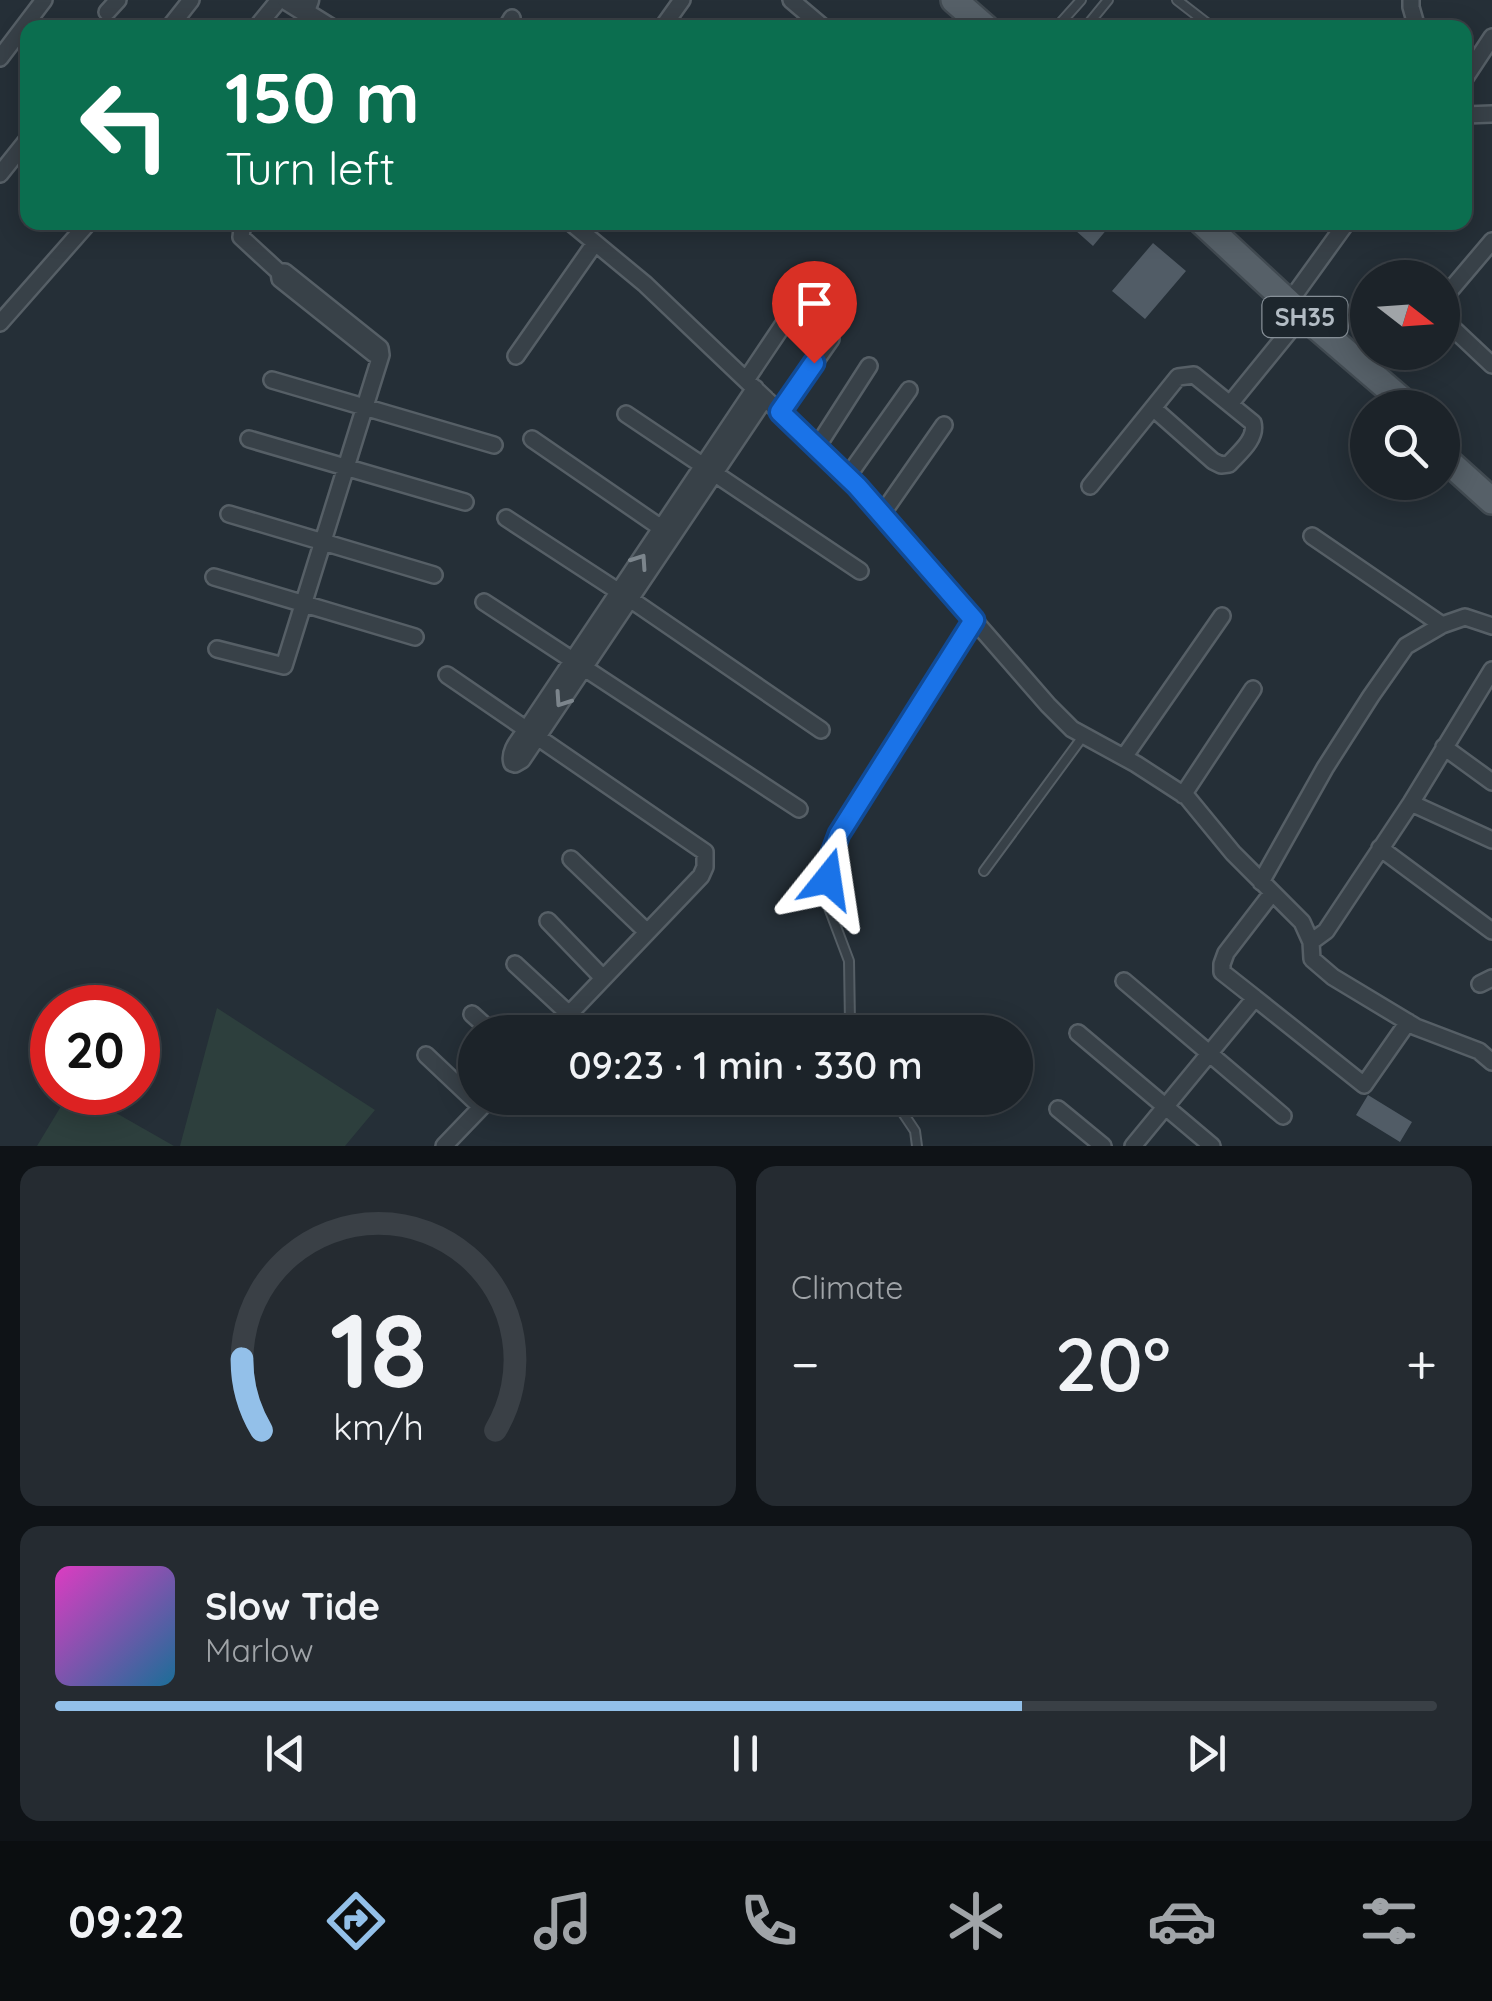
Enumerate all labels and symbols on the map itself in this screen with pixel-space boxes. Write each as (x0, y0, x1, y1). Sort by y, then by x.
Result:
north arrow (1350, 260, 1460, 370)
pin (772, 261, 857, 364)
road number: SH35 (1262, 297, 1348, 337)
one-way arrow (628, 553, 646, 572)
one-way arrow (555, 690, 574, 708)
position arrow (776, 827, 880, 931)
speed limit sign: 20 (30, 985, 160, 1115)

